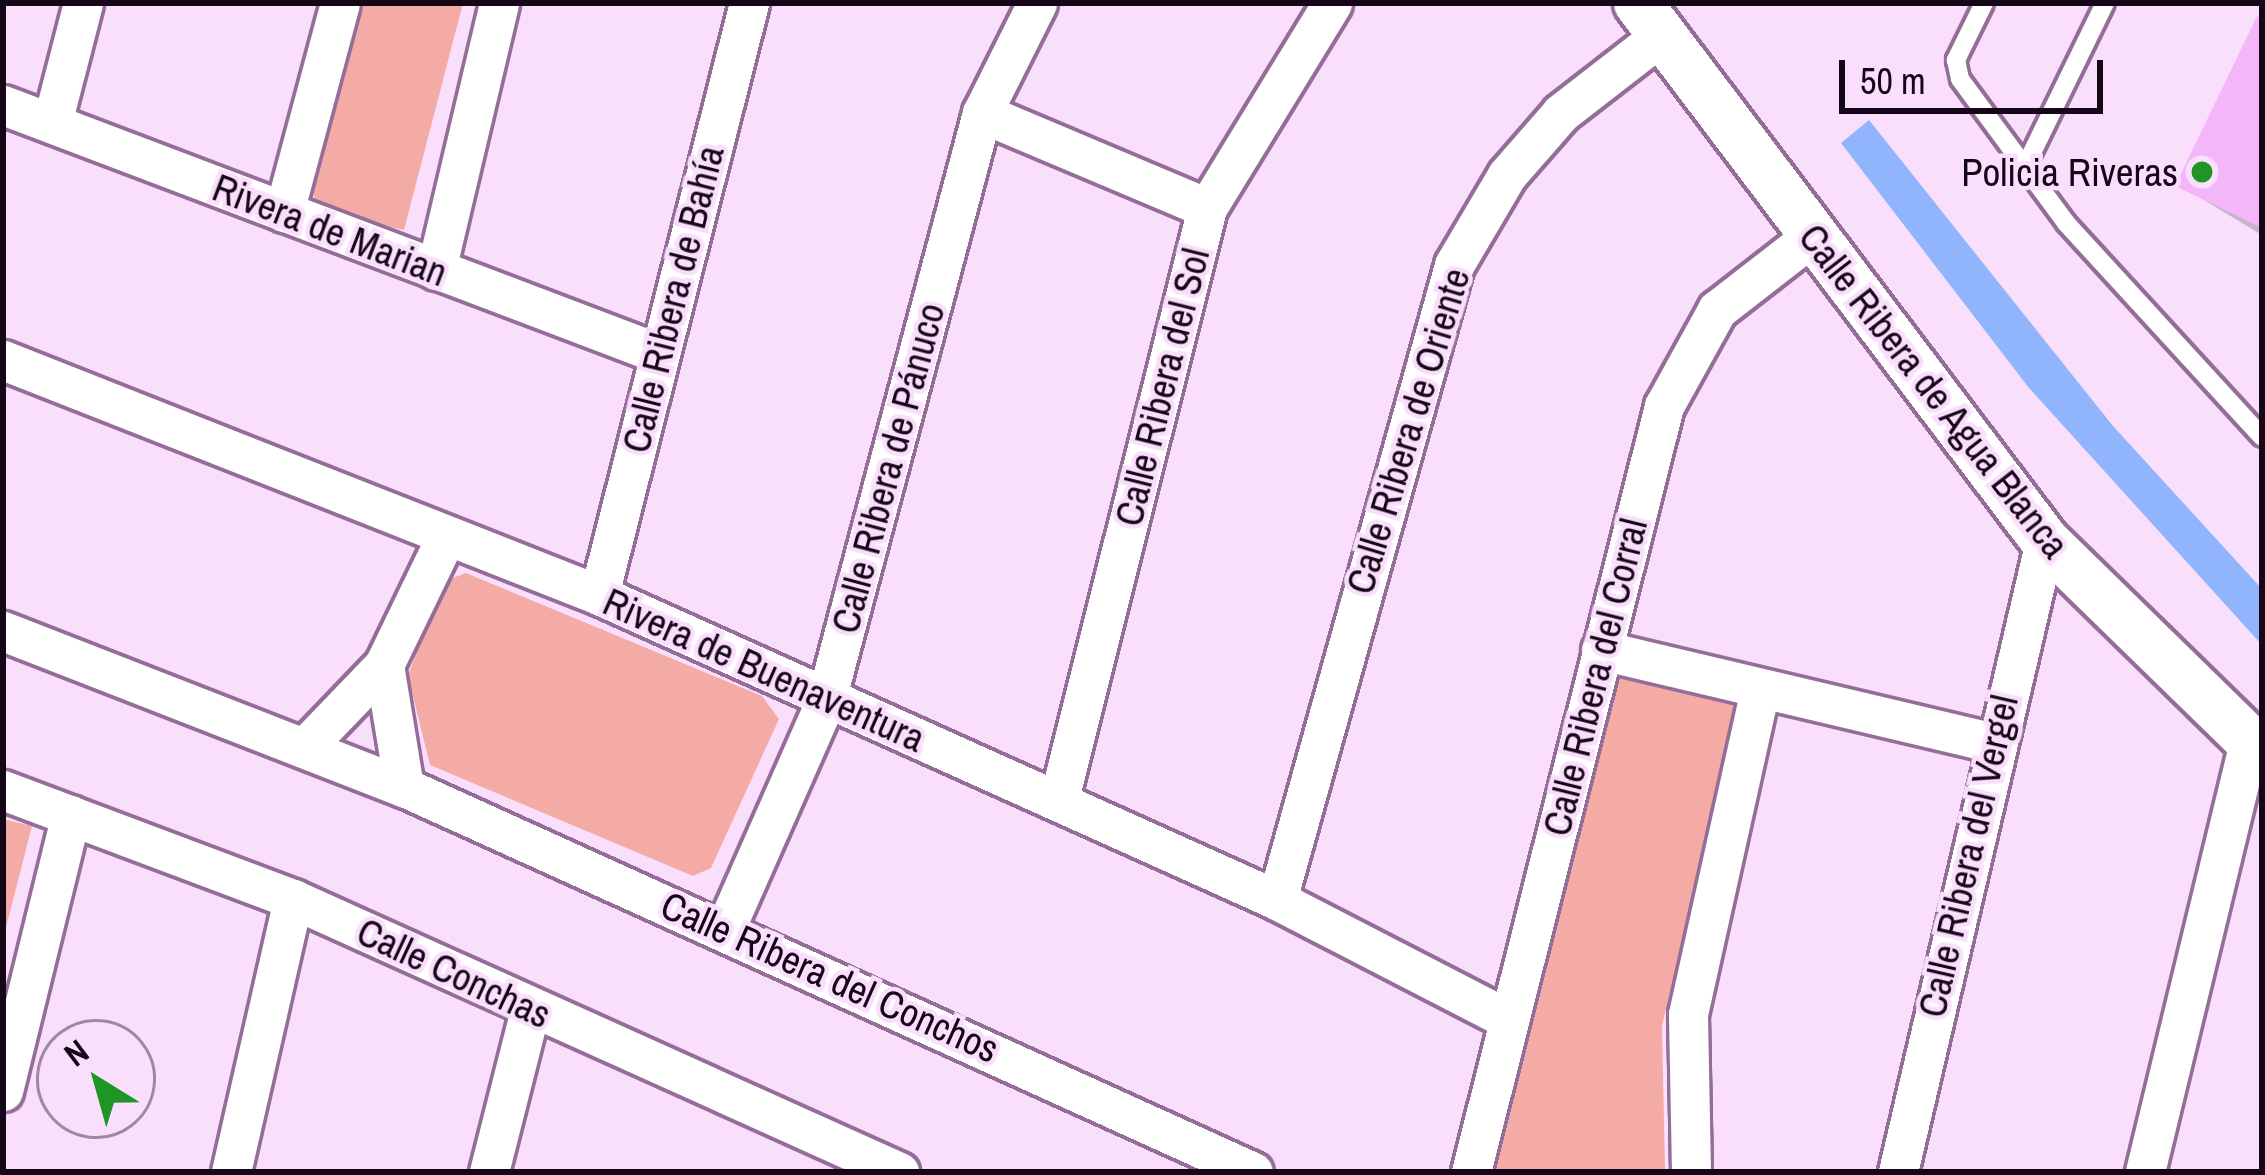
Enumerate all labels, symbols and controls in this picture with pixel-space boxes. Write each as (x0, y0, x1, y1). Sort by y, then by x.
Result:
scale bar (1845, 36, 2109, 110)
text: 50 m (1860, 57, 1926, 105)
street label: Calle Ribera de Bahía (612, 141, 734, 457)
place label: Policia Riveras (1961, 149, 2178, 195)
marker: Policia Riveras (2189, 159, 2215, 185)
street label: Rivera de Marian (206, 164, 454, 296)
street label: Calle Ribera de Agua Blanca (1789, 214, 2079, 568)
street label: Calle Ribera del Sol (1105, 243, 1219, 531)
street label: Calle Ribera de Oriente (1336, 263, 1480, 599)
street label: Calle Ribera de Pánuco (821, 298, 955, 638)
street label: Calle Ribera del Corral (1533, 514, 1657, 840)
street label: Rivera de Buenaventura (596, 578, 932, 762)
street label: Calle Ribera del Vergel (1908, 691, 2028, 1021)
street label: Calle Ribera del Conchos (654, 882, 1006, 1072)
street label: Calle Conchas (350, 908, 558, 1038)
north arrow (36, 1019, 156, 1139)
text: N (55, 1029, 97, 1076)

